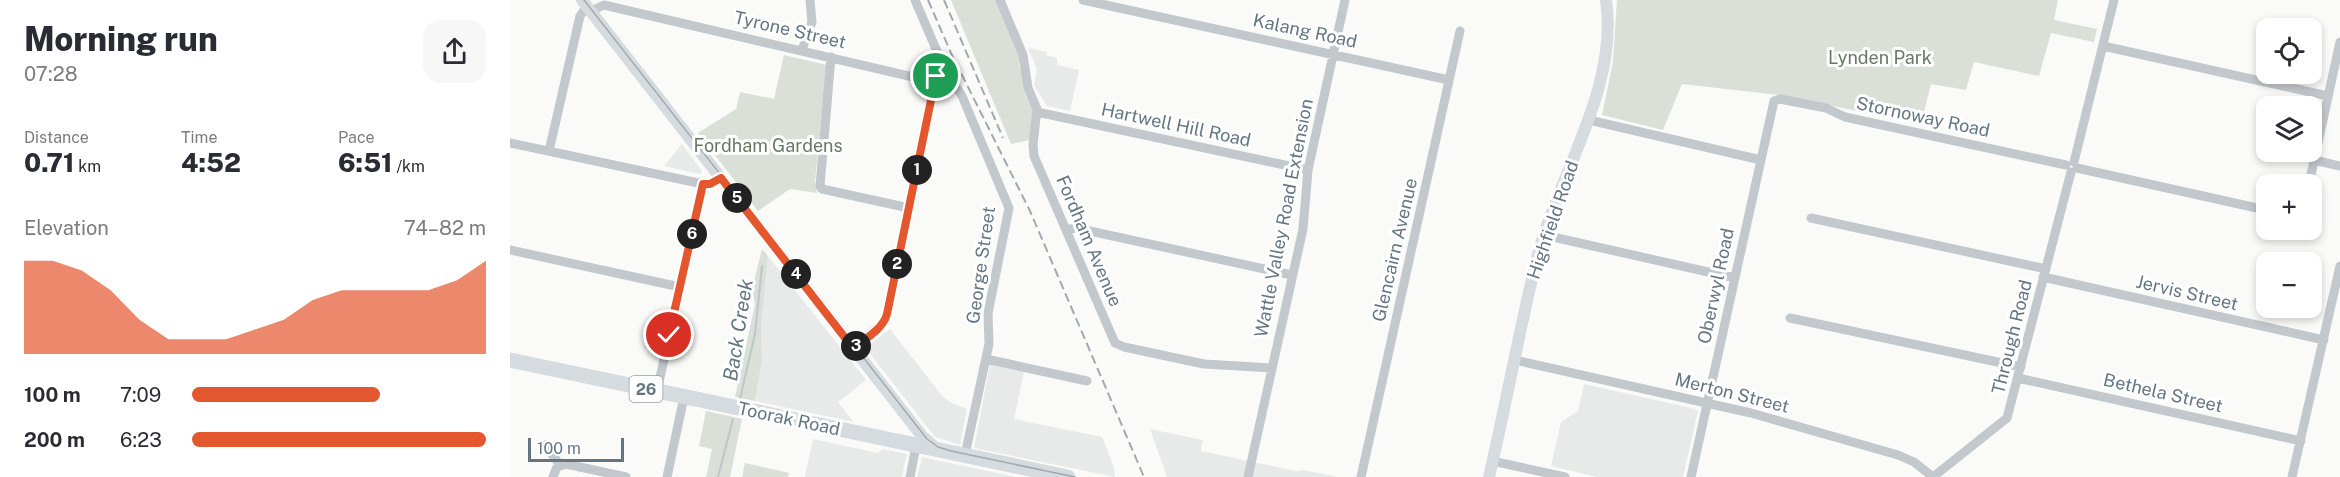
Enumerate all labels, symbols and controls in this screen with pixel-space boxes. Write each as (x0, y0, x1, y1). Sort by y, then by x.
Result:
street label: Tyrone Street (732, 6, 848, 53)
street label: Kalang Road (1251, 9, 1359, 52)
map controls (2256, 18, 2322, 318)
button: locate (2256, 18, 2322, 84)
text: Morning run (24, 20, 218, 58)
button: share (423, 20, 486, 83)
park label: Lynden Park (1828, 47, 1932, 68)
pin (910, 50, 961, 101)
icon: arrive (919, 59, 952, 92)
text: 07:28 (24, 62, 78, 86)
street label: Stornoway Road (1854, 92, 1992, 141)
button: layers (2256, 96, 2322, 162)
street label: Wattle Valley Road Extension (1250, 97, 1317, 339)
street label: Hartwell Hill Road (1099, 98, 1253, 151)
text: Distance (24, 128, 89, 147)
text: Time (181, 128, 217, 147)
text: Pace (338, 128, 375, 147)
park label: Fordham Gardens (694, 135, 842, 156)
text: 0.71 (24, 147, 74, 178)
text: 4:52 (181, 147, 241, 178)
text: 6:51 (338, 147, 393, 178)
pin: 1 (902, 155, 932, 185)
text: km (74, 157, 101, 176)
text: /km (393, 157, 425, 176)
street label: Highfield Road (1522, 158, 1583, 282)
text: 1 (914, 160, 920, 179)
street label: Fordham Avenue (1052, 172, 1127, 310)
button: + (2256, 174, 2322, 240)
street label: Glencairn Avenue (1368, 176, 1421, 324)
pin: 5 (722, 183, 752, 213)
text: 5 (732, 188, 742, 207)
street label: George Street (962, 205, 999, 325)
text: Elevation (24, 216, 109, 240)
text: 74–82 m (404, 216, 486, 240)
pin: 6 (677, 219, 707, 249)
text: 6 (687, 224, 697, 243)
street label: Oberwyl Road (1693, 226, 1738, 346)
pin: 2 (882, 249, 912, 279)
button: − (2256, 252, 2322, 318)
text: 2 (892, 254, 902, 273)
pin: 4 (781, 259, 811, 289)
text: 4 (791, 264, 801, 283)
street label: Jervis Street (2134, 271, 2240, 314)
water label: Back Creek (718, 277, 758, 383)
street label: Through Road (1987, 278, 2036, 396)
pin (643, 309, 694, 360)
icon: check (652, 318, 685, 351)
pin: 3 (841, 331, 871, 361)
text: 3 (851, 336, 861, 355)
street label: Merton Street (1673, 368, 1791, 417)
street label: Bethela Street (2101, 369, 2225, 416)
road number: 26 (630, 376, 662, 402)
text: 100 m (24, 383, 81, 407)
text: 7:09 (120, 383, 161, 407)
street label: Toorak Road (736, 397, 842, 440)
text: 200 m (24, 428, 85, 452)
text: 6:23 (120, 428, 162, 452)
scale bar (528, 435, 624, 462)
text: 100 m (537, 439, 581, 458)

